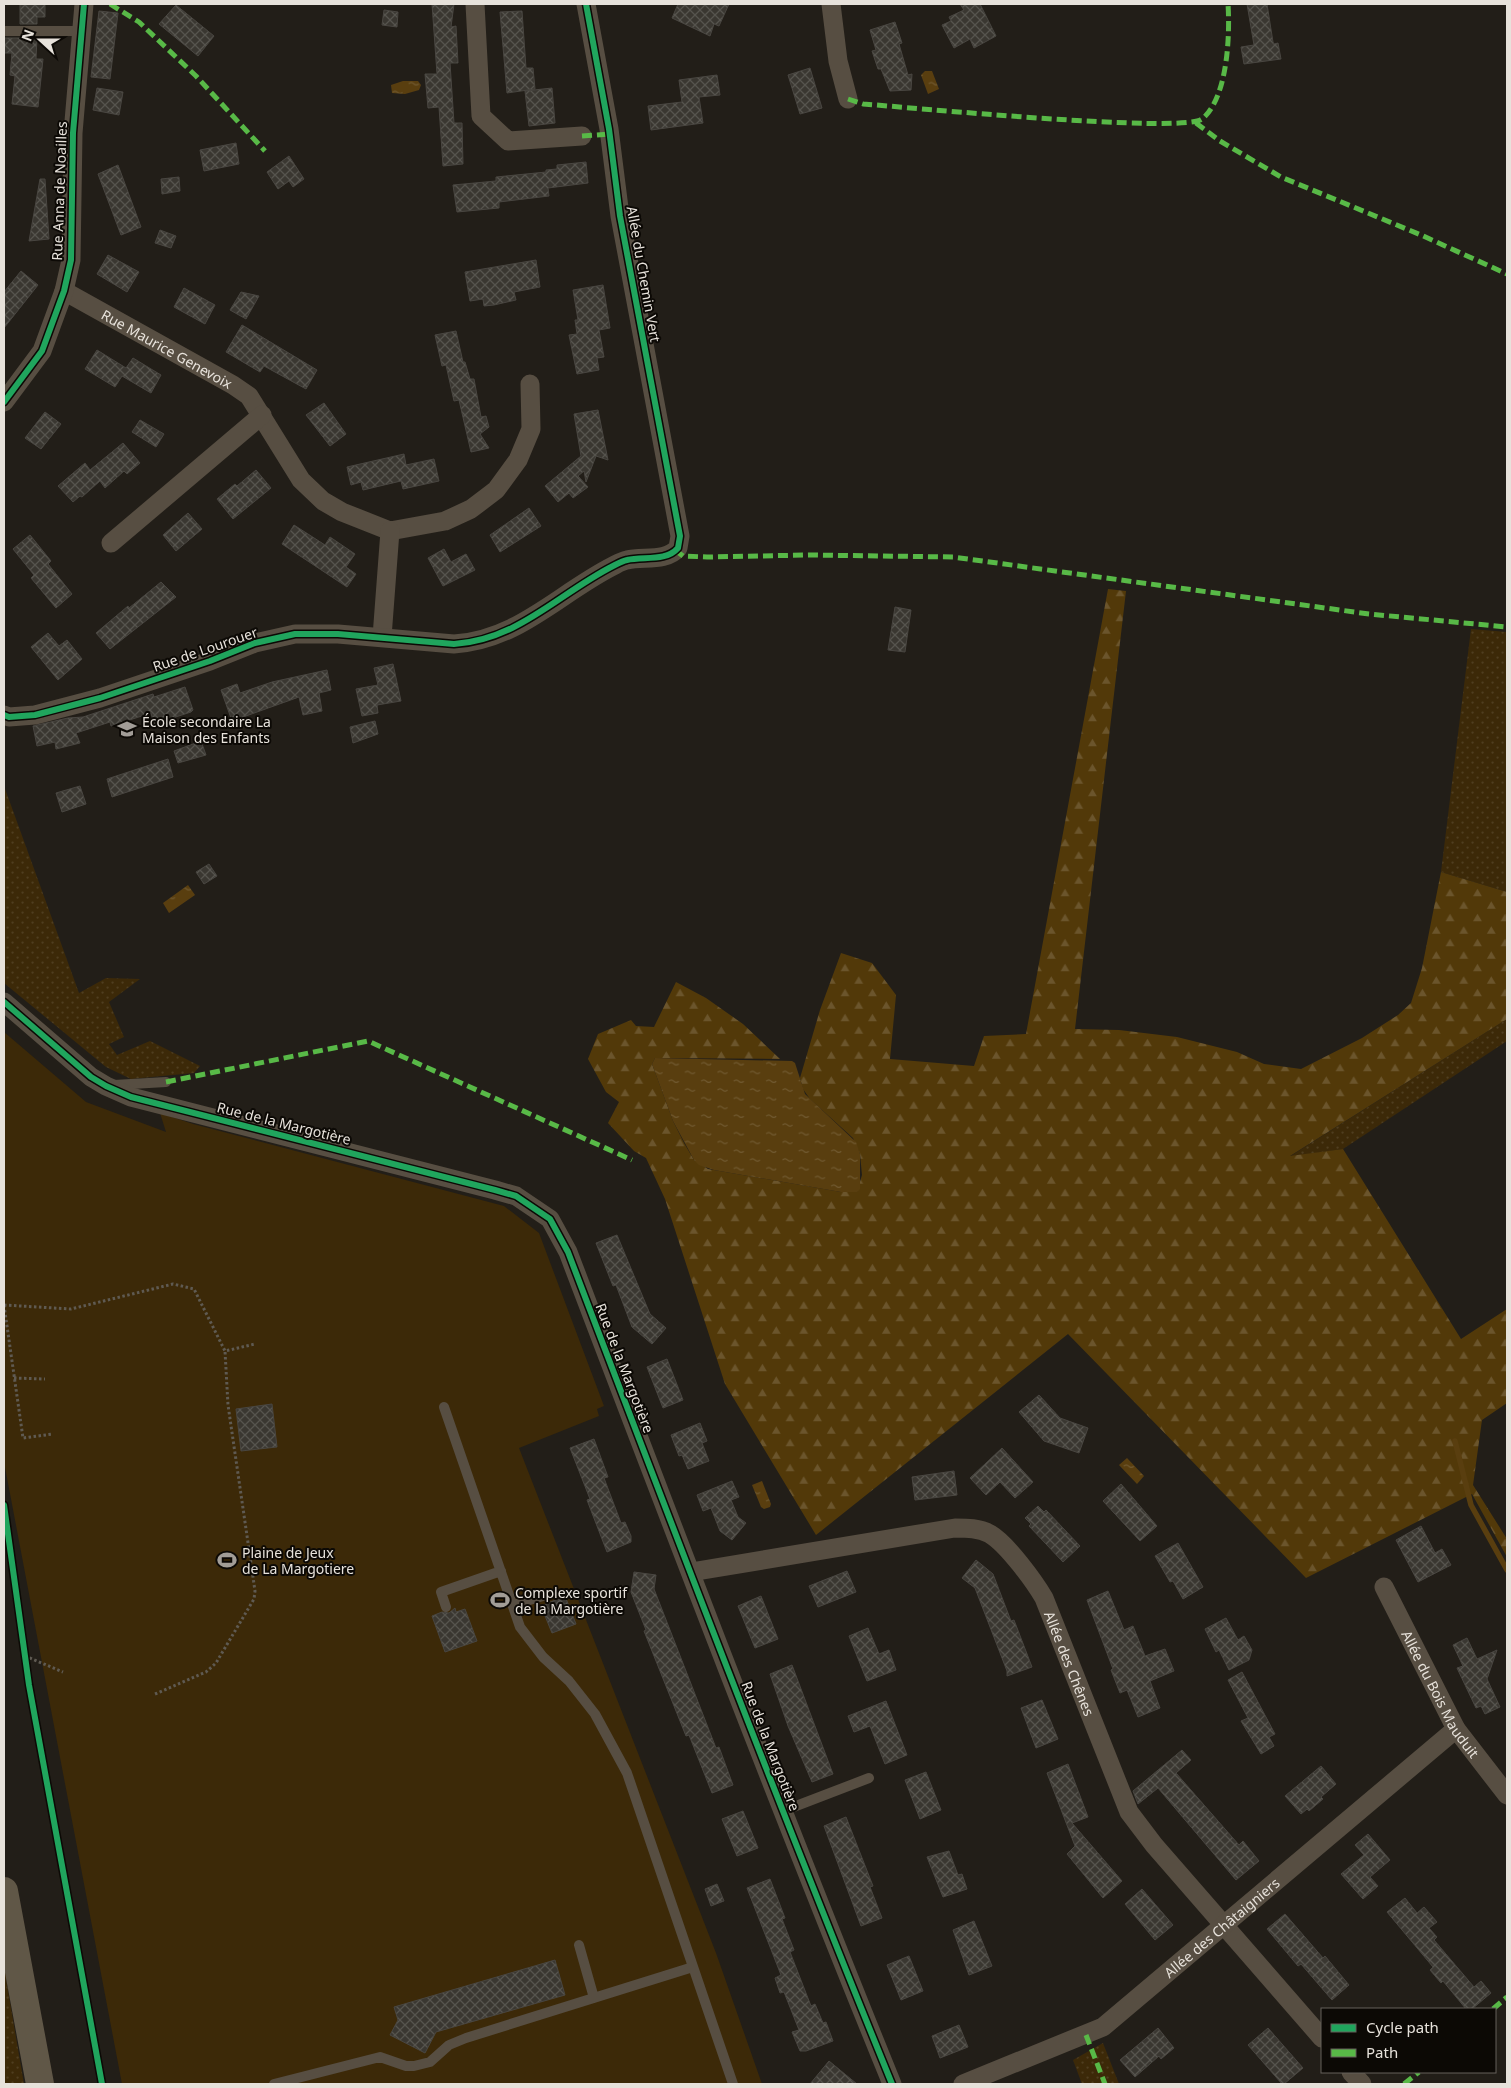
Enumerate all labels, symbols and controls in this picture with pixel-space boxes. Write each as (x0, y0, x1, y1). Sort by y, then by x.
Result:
north arrow (15, 15, 65, 65)
text: N (16, 26, 38, 44)
street label: Rue Anna de Noailles (47, 121, 71, 261)
street label: Allée du Chemin Vert (623, 205, 665, 343)
street label: Rue Maurice Genevoix (98, 304, 236, 393)
street label: Rue de Lourouer (150, 622, 260, 676)
place label: École secondaire La Maison des Enfants (142, 712, 271, 747)
school or university icon: École secondaire La Maison des Enfants (116, 718, 138, 740)
street label: Rue de la Margotière (215, 1097, 353, 1149)
street label: Rue de la Margotière (592, 1300, 659, 1436)
place label: Plaine de Jeux de La Margotiere (242, 1543, 354, 1578)
sports icon: Plaine de Jeux de La Margotiere (216, 1549, 238, 1571)
place label: Complexe sportif de la Margotière (515, 1583, 628, 1618)
sports icon: Complexe sportif de la Margotière (489, 1589, 511, 1611)
street label: Allée des Chênes (1041, 1608, 1099, 1719)
street label: Allée du Bois Mauduit (1398, 1627, 1484, 1761)
street label: Rue de la Margotière (738, 1678, 805, 1814)
street label: Allée des Châtaigniers (1159, 1873, 1283, 1981)
legend (1321, 2008, 1496, 2073)
text: Cycle path (1366, 2017, 1439, 2037)
text: Path (1366, 2042, 1398, 2062)

